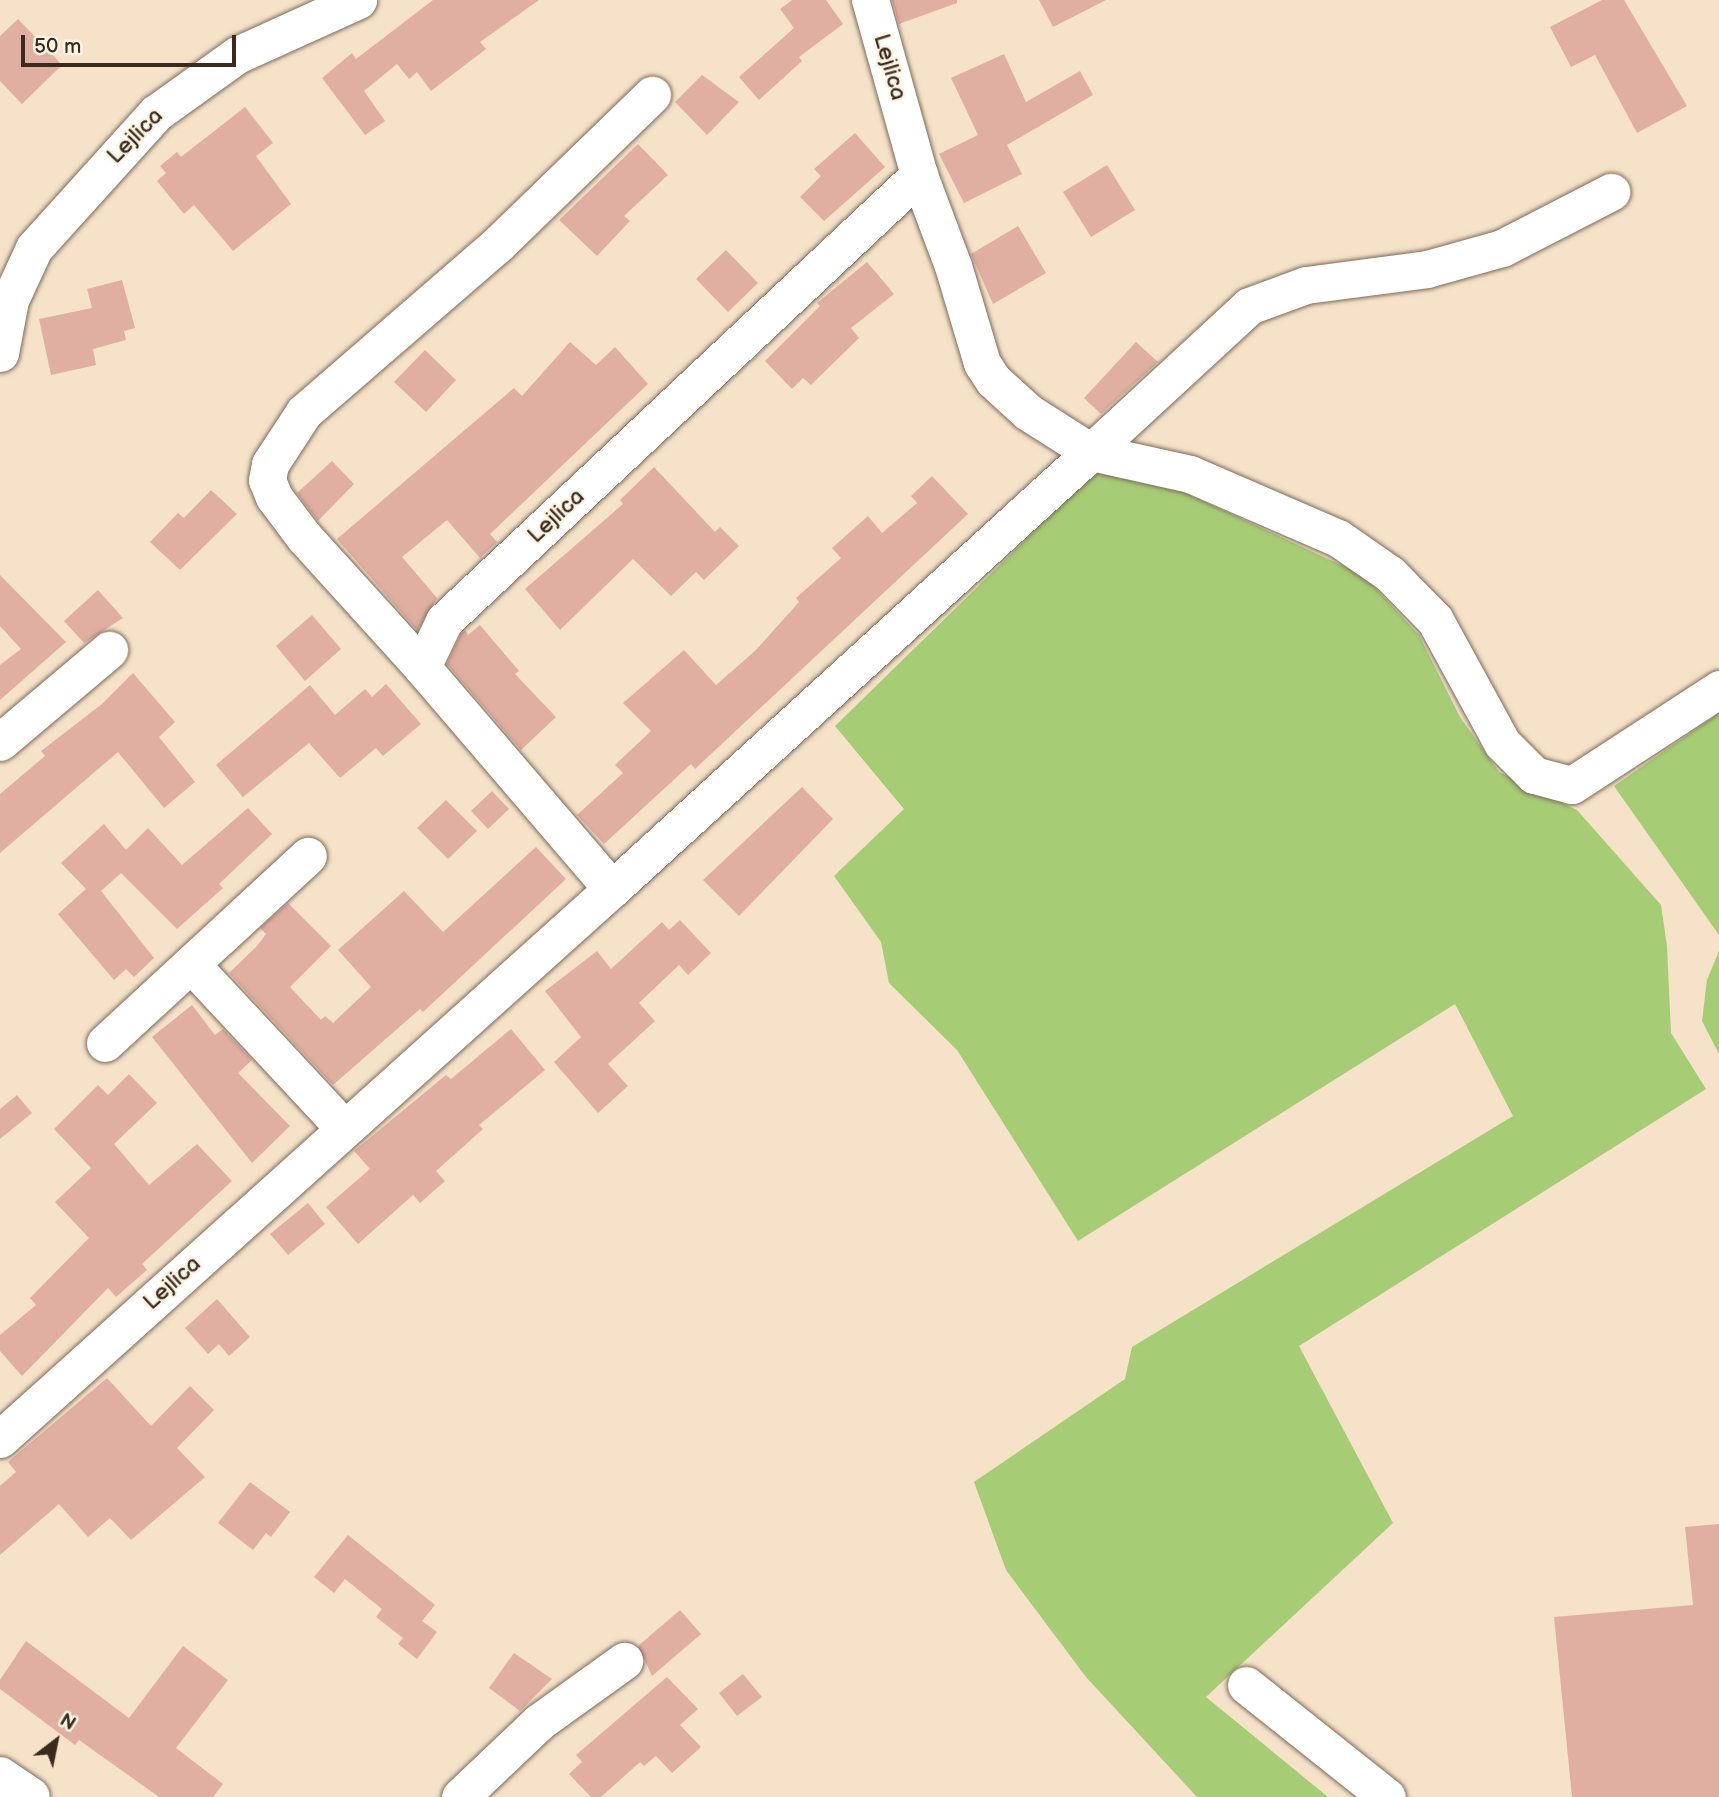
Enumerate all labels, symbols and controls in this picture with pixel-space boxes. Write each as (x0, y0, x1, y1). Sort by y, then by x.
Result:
scale bar (24, 21, 240, 65)
street label: Lejlica (867, 31, 913, 103)
text: 50 m (34, 34, 81, 59)
street label: Lejlica (101, 102, 169, 170)
street label: Lejlica (522, 483, 590, 549)
street label: Lejlica (138, 1250, 206, 1316)
north arrow (21, 1706, 91, 1776)
text: N (55, 1709, 80, 1736)

